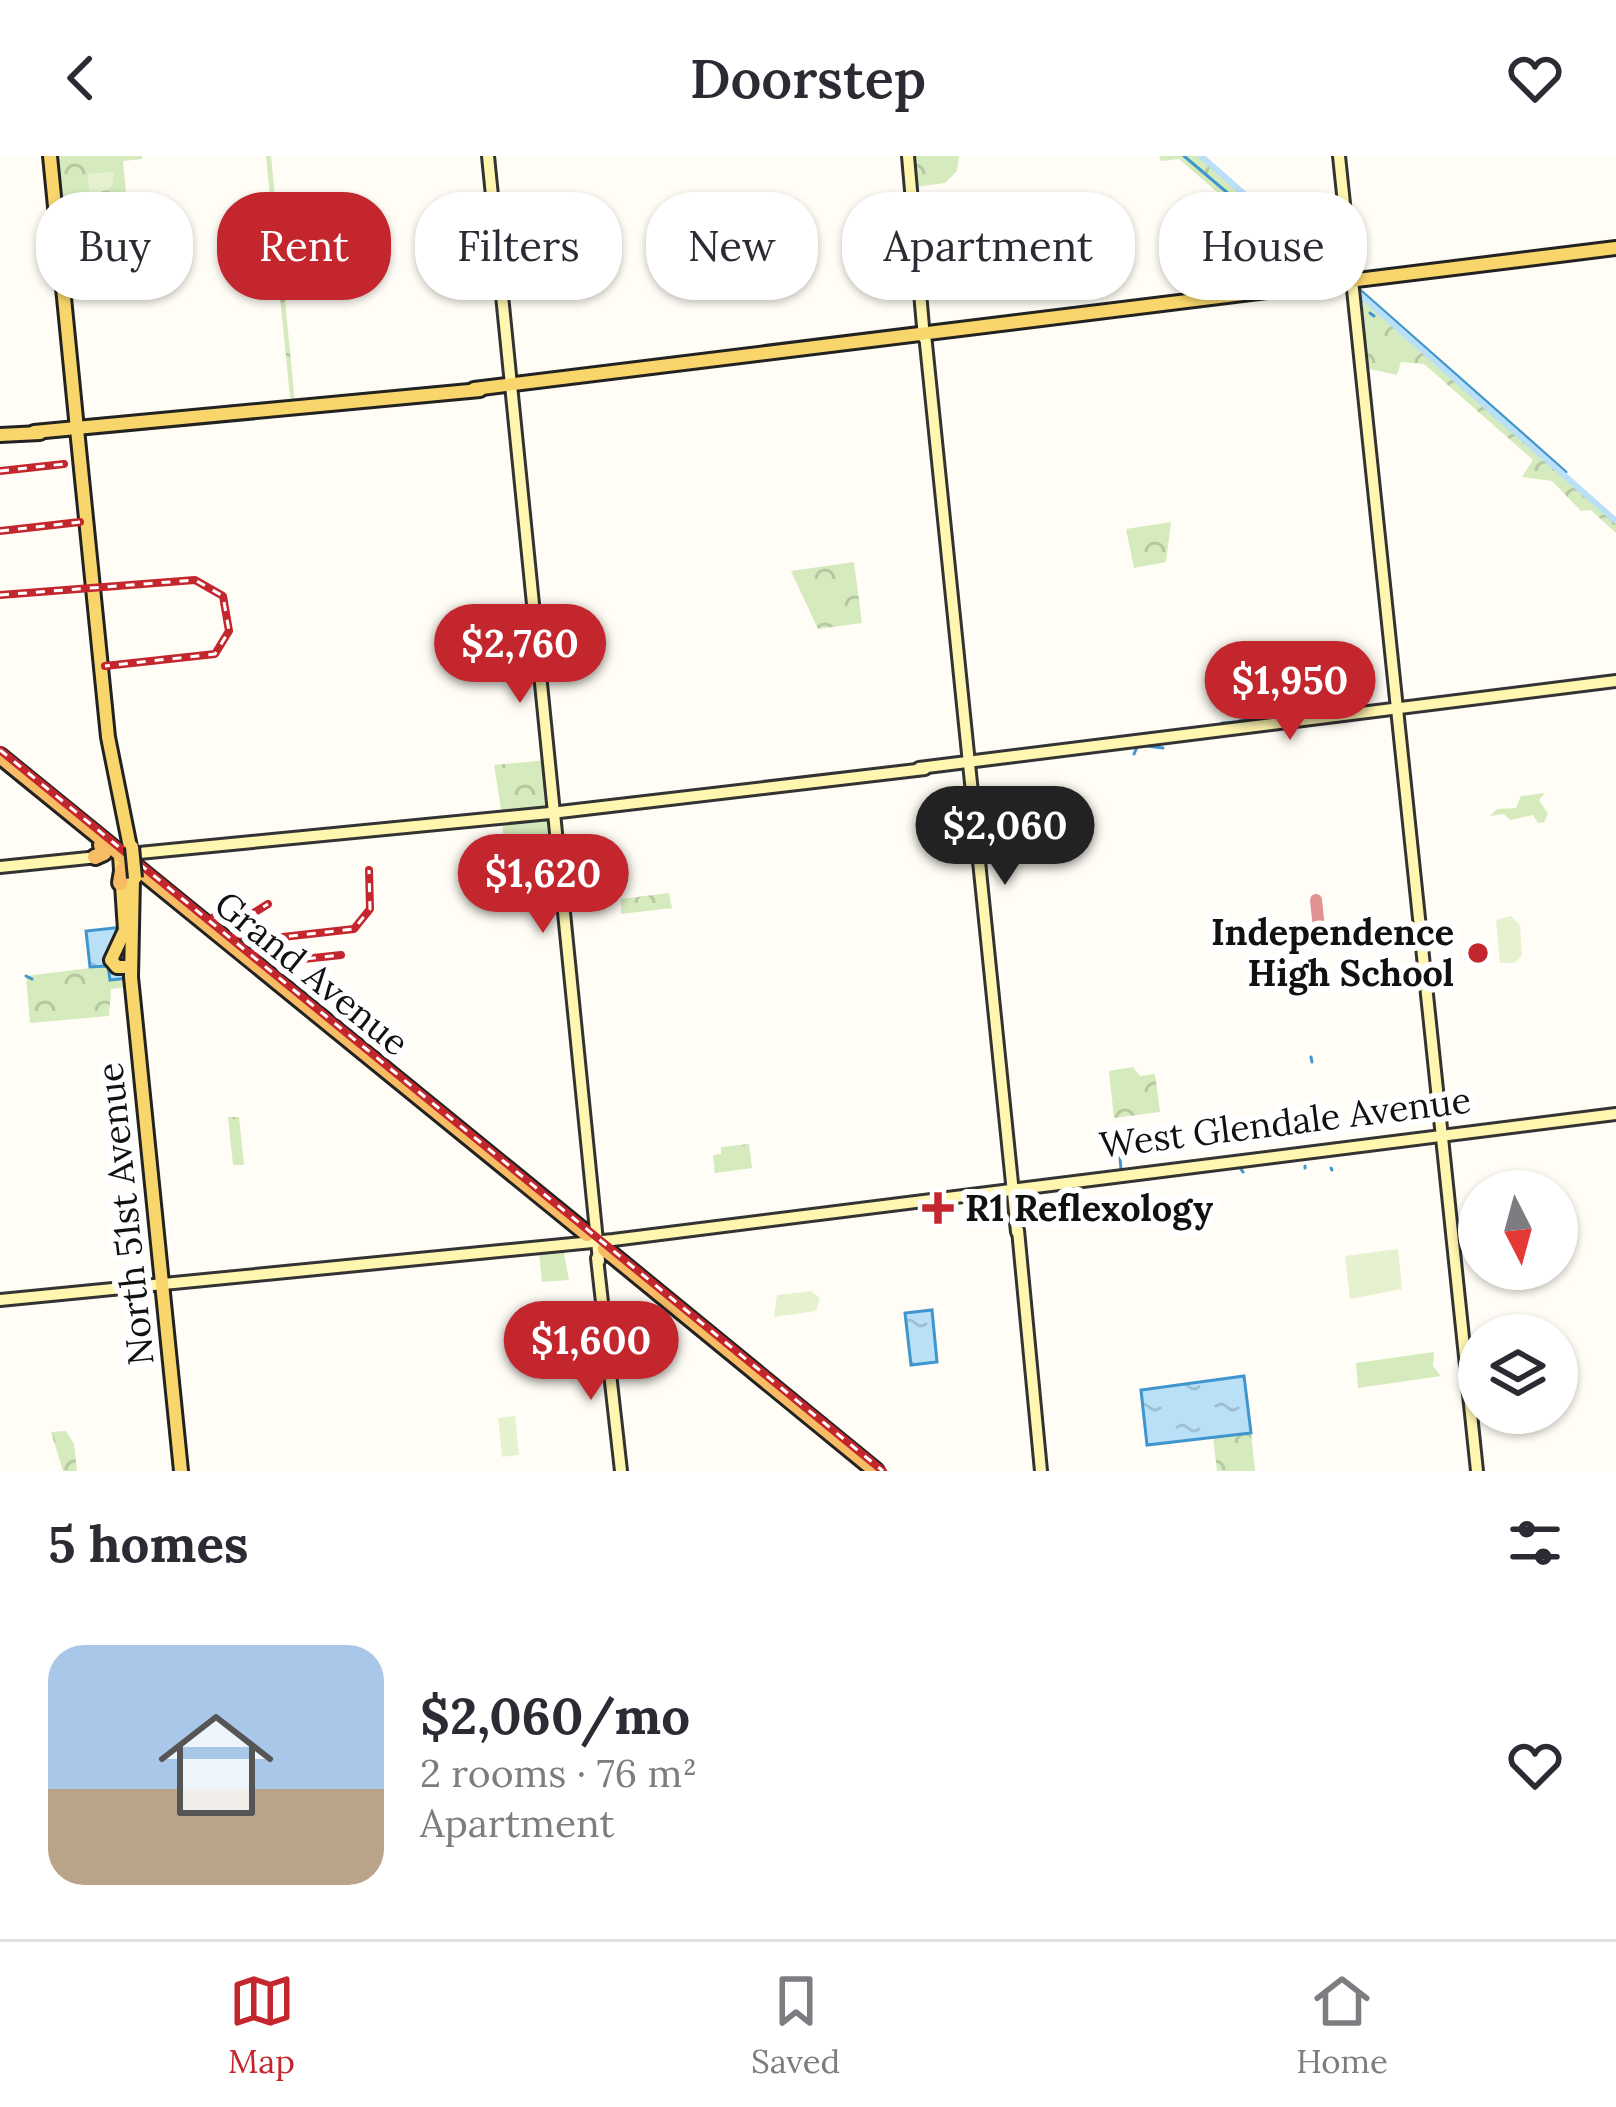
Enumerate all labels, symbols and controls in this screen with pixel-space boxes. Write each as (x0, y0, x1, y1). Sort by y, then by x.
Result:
text: Doorstep (690, 44, 926, 113)
icon: back (48, 45, 114, 111)
icon: heart (1502, 45, 1568, 111)
chip: Buy (36, 192, 193, 300)
chip: Rent (217, 192, 391, 300)
chip: Filters (415, 192, 622, 300)
chip: New (646, 192, 818, 300)
chip: Apartment (842, 192, 1135, 300)
chip: House (1159, 192, 1367, 300)
pin: $2,760 (422, 604, 618, 706)
text: $2,760 (461, 618, 579, 668)
pin: $1,950 (1192, 641, 1388, 743)
text: $1,950 (1232, 655, 1348, 705)
pin: $2,060 (907, 786, 1103, 888)
text: $2,060 (943, 800, 1067, 850)
pin: $1,620 (445, 834, 641, 936)
text: $1,620 (485, 848, 601, 898)
street label: Grand Avenue (206, 881, 418, 1065)
place label: Independence High School (1211, 909, 1454, 996)
marker: Independence High School (1465, 940, 1491, 966)
street label: North 51st Avenue (86, 1060, 164, 1368)
street label: West Glendale Avenue (1097, 1076, 1473, 1168)
north arrow (1458, 1170, 1578, 1290)
map controls (1458, 1170, 1578, 1434)
place label: R1 Reflexology (965, 1185, 1213, 1231)
marker: R1 Reflexology (922, 1192, 954, 1224)
pin: $1,600 (493, 1301, 689, 1403)
button: layers (1458, 1314, 1578, 1434)
text: $1,600 (531, 1315, 651, 1365)
icon: filters (1502, 1510, 1568, 1576)
text: 5 homes (48, 1511, 249, 1576)
text: $2,060/mo (420, 1683, 690, 1748)
icon: home (144, 1693, 288, 1837)
icon: heart (1502, 1732, 1568, 1798)
text: 2 rooms · 76 m² (420, 1748, 697, 1798)
text: Apartment (420, 1798, 615, 1848)
tab: Map (228, 1968, 295, 2082)
tab: Saved (751, 1968, 840, 2082)
tab: Home (1296, 1968, 1388, 2082)

